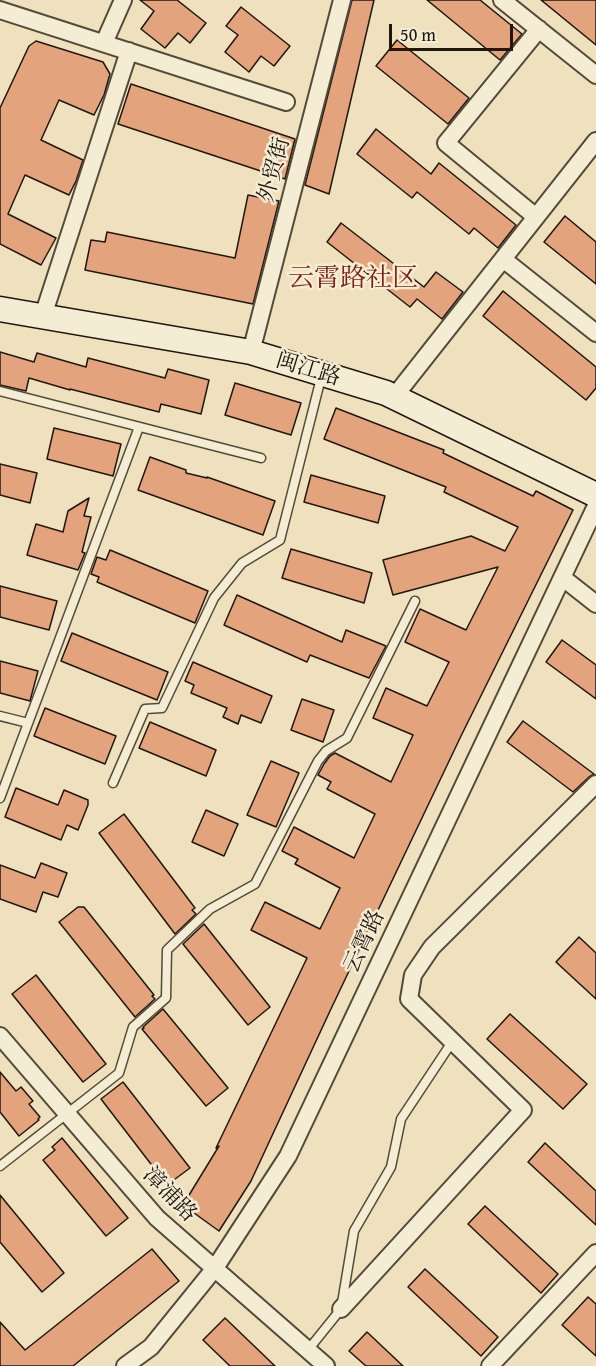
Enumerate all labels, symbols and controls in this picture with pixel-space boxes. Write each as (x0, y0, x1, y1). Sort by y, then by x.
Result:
scale bar (392, 12, 516, 50)
text: 50 m (400, 21, 436, 48)
street label: 外贸街 (254, 135, 296, 205)
district label: 云霄路社区 (288, 263, 418, 295)
street label: 闽江路 (273, 348, 343, 392)
street label: 云霄路 (339, 907, 391, 977)
street label: 漳浦路 (137, 1162, 201, 1228)

